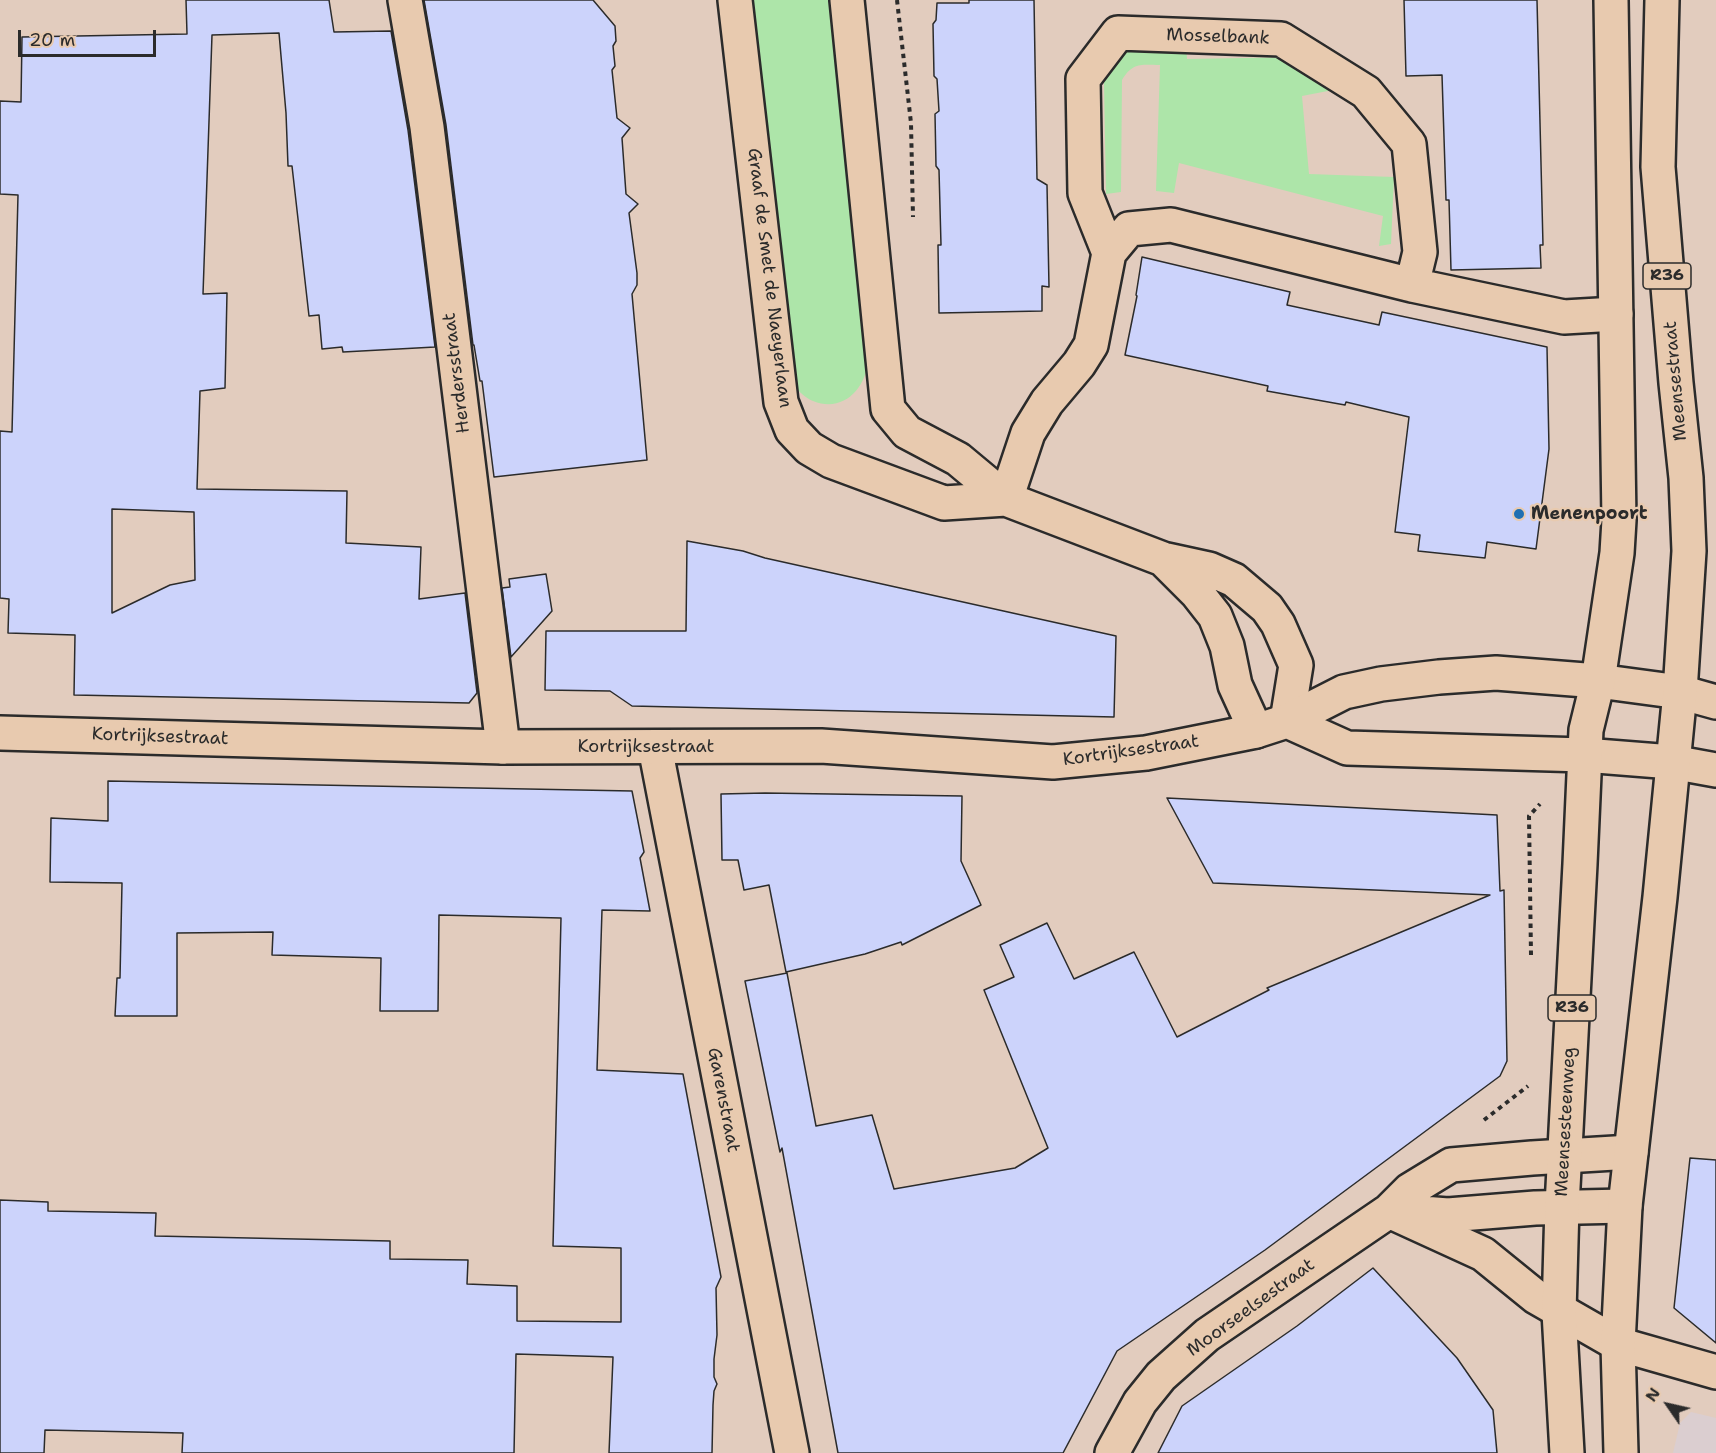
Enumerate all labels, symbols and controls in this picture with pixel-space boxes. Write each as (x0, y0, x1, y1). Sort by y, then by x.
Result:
scale bar (21, 18, 159, 56)
street label: Mosselbank (1166, 24, 1270, 50)
text: 20 m (29, 28, 75, 52)
street label: Graaf de Smet de Naeyerlaan (742, 147, 796, 409)
road number: R36 (1643, 263, 1691, 289)
street label: Herdersstraat (439, 311, 475, 435)
street label: Meensestraat (1660, 320, 1692, 442)
place label: Menenpoort (1531, 503, 1647, 525)
marker: Menenpoort (1512, 507, 1526, 521)
street label: Kortrijksestraat (91, 724, 229, 750)
street label: Kortrijksestraat (1062, 731, 1200, 771)
street label: Kortrijksestraat (578, 736, 714, 758)
road number: R36 (1548, 995, 1596, 1021)
street label: Garenstraat (702, 1046, 744, 1154)
street label: Meensesteenweg (1551, 1047, 1581, 1197)
street label: Moorseelsestraat (1183, 1254, 1319, 1362)
north arrow (1638, 1375, 1698, 1435)
text: N (1640, 1384, 1665, 1406)

